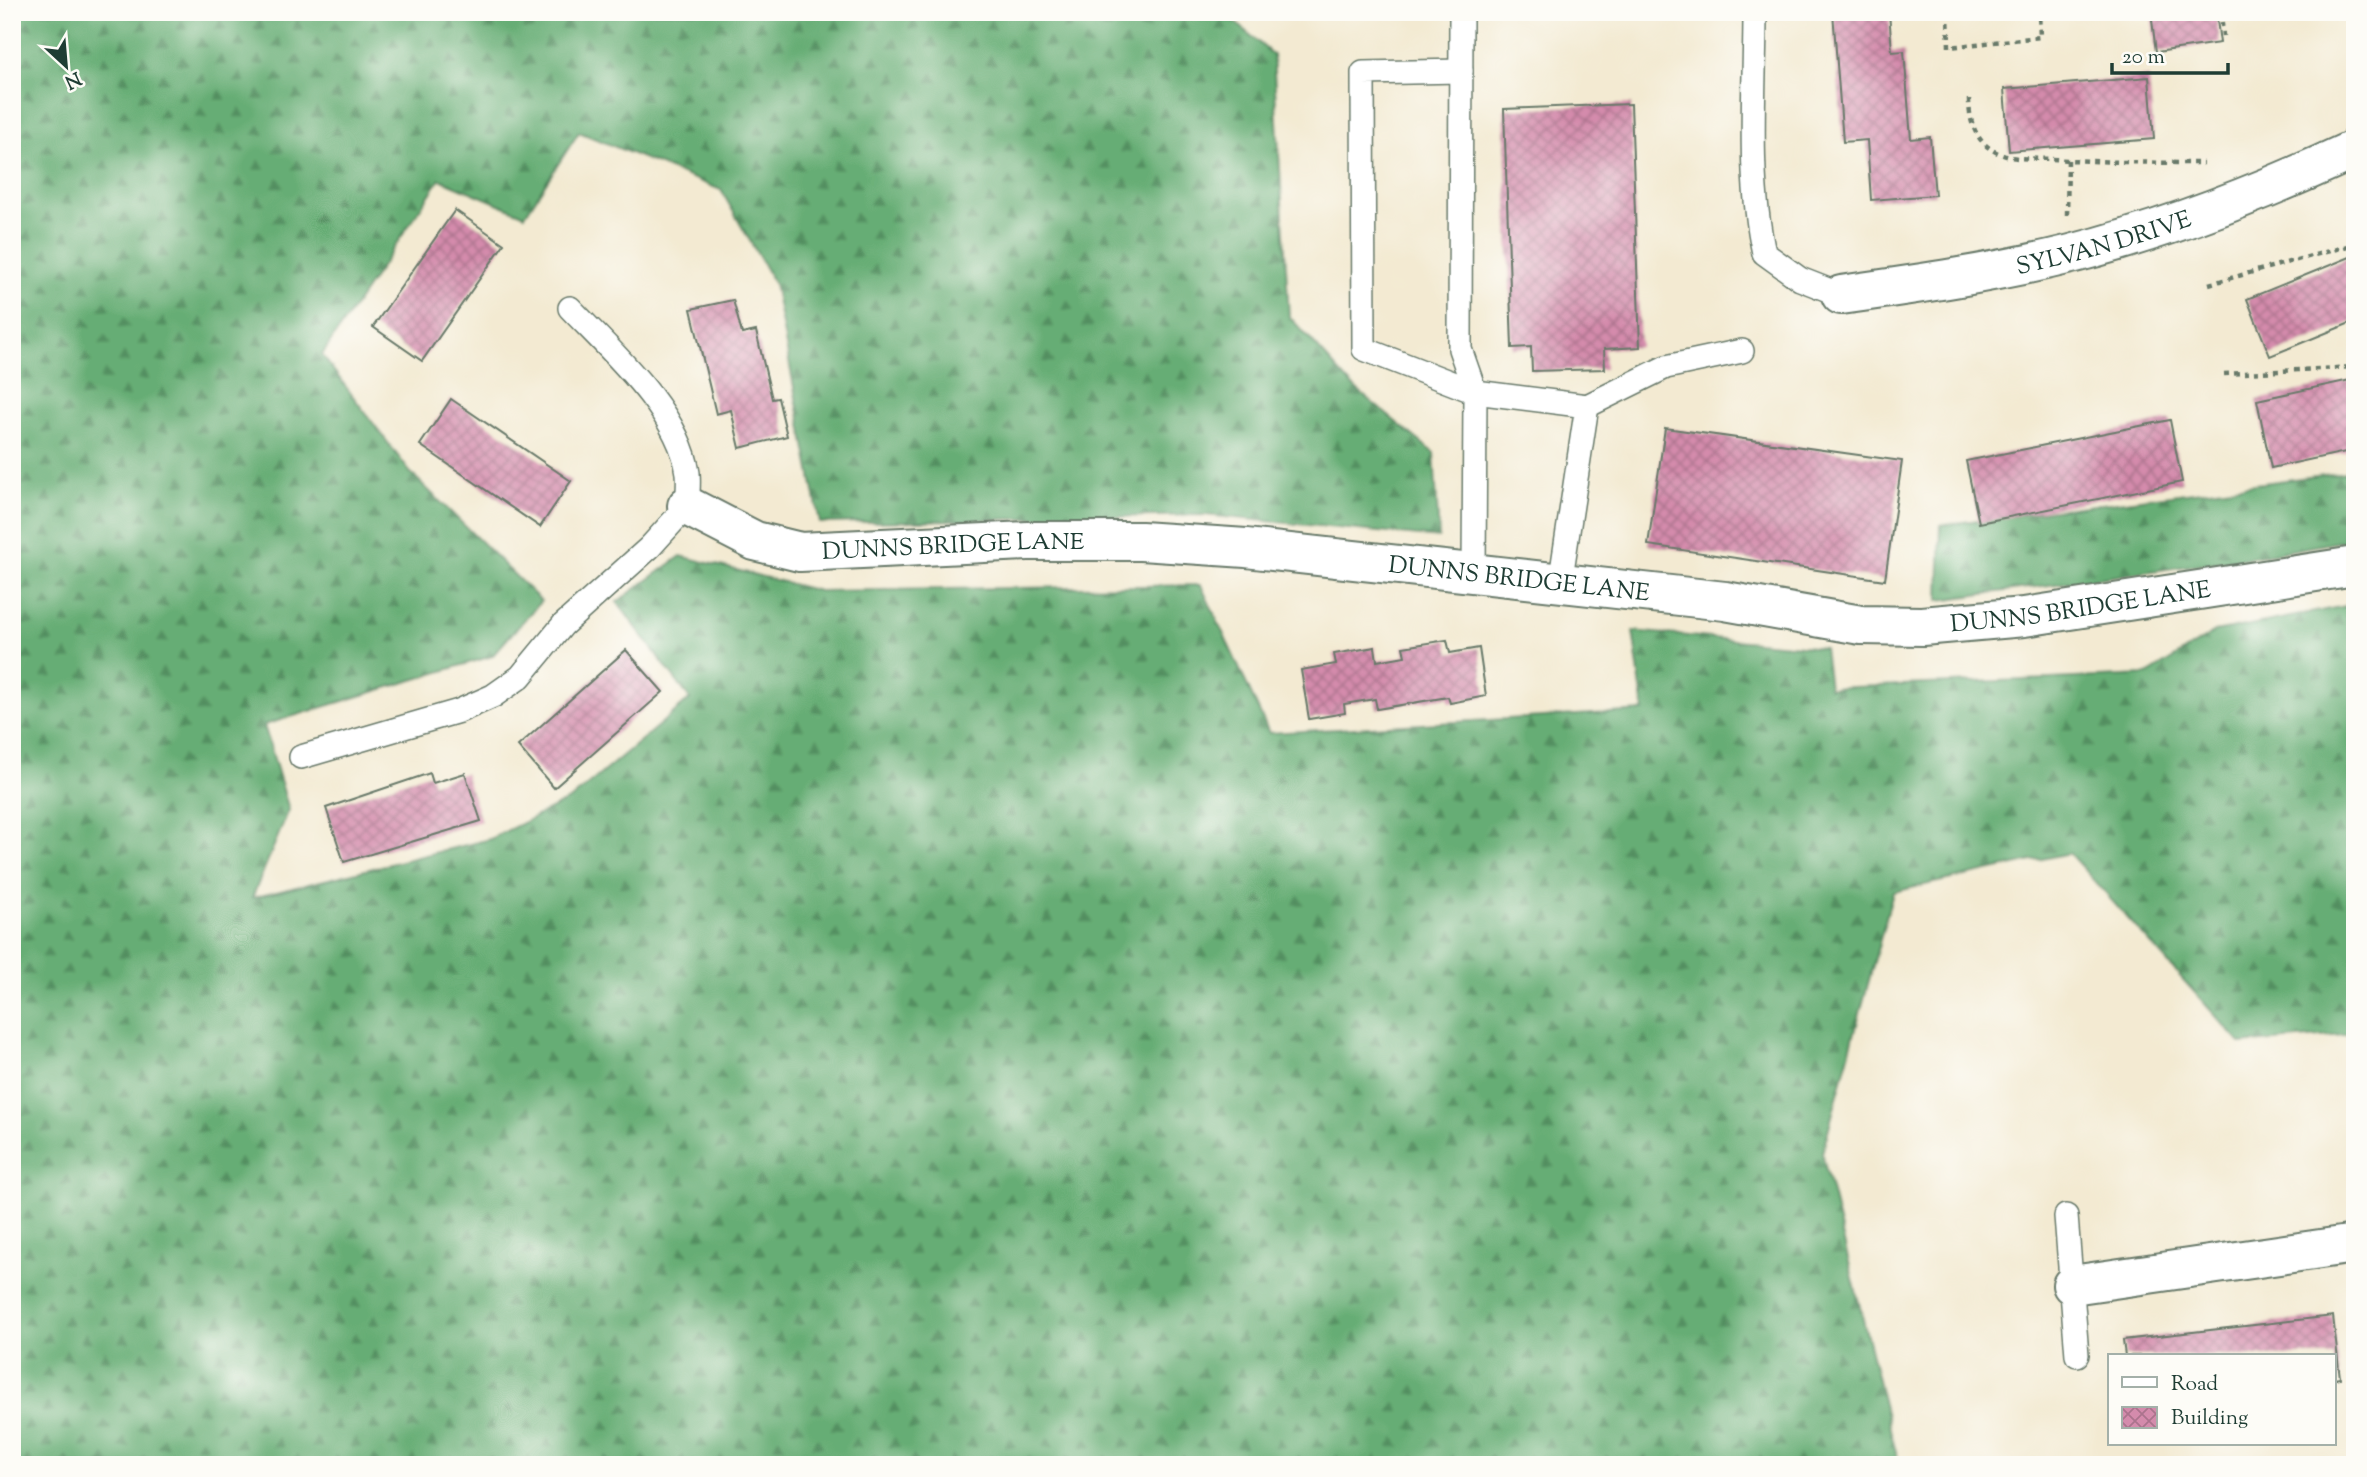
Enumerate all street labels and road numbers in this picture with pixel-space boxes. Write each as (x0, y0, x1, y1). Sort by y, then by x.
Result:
street label: SYLVAN DRIVE (2013, 203, 2197, 285)
street label: DUNNS BRIDGE LANE (821, 526, 1085, 570)
street label: DUNNS BRIDGE LANE (1386, 549, 1652, 612)
street label: DUNNS BRIDGE LANE (1949, 573, 2214, 642)

